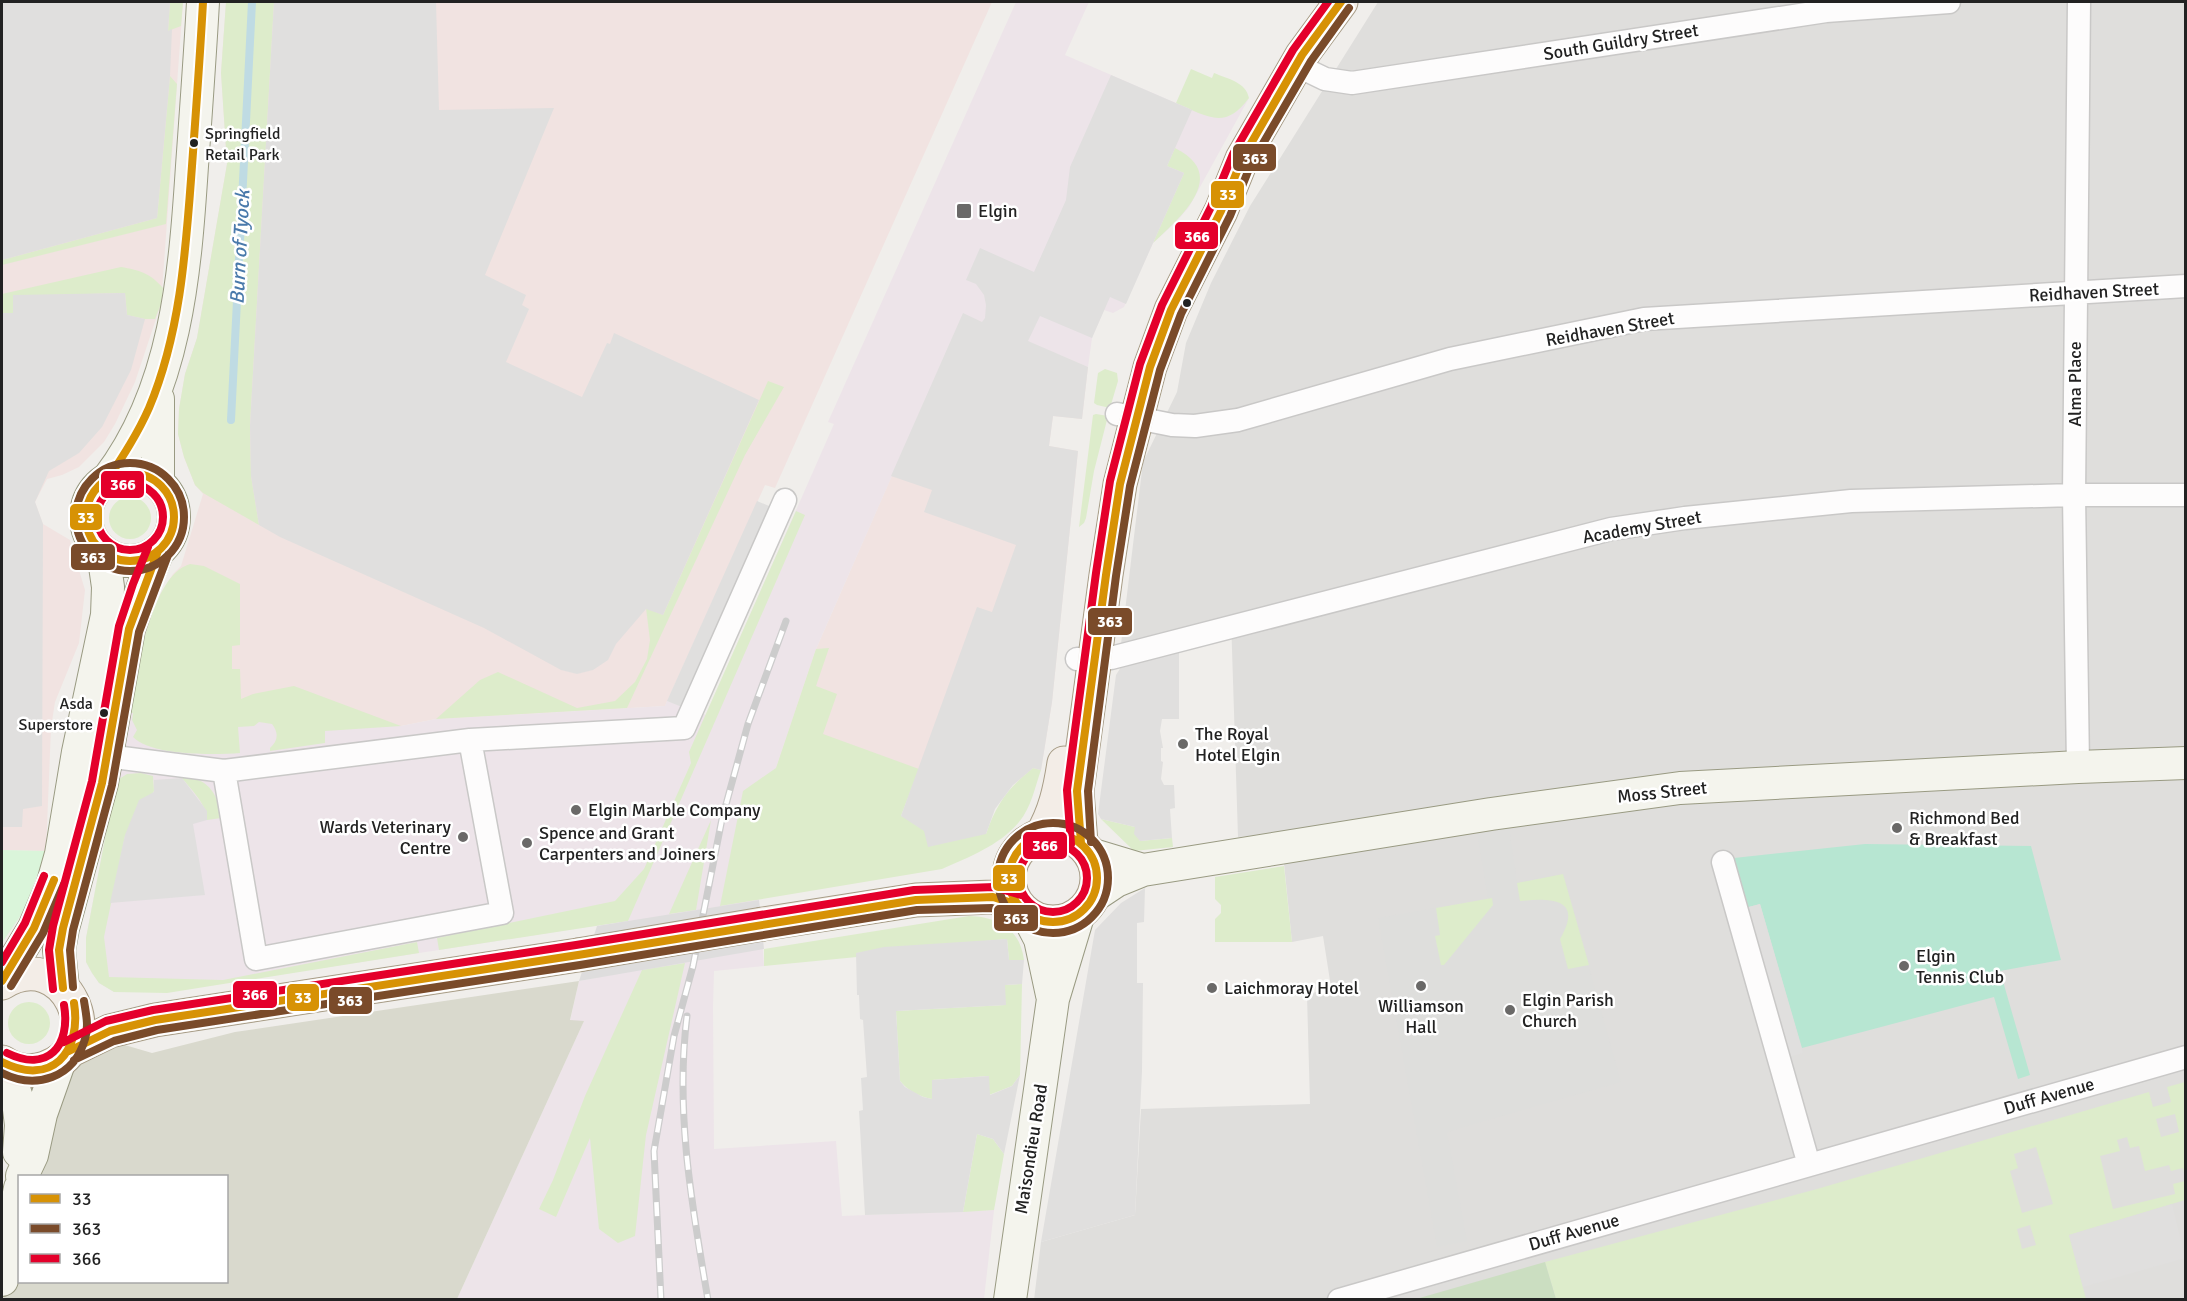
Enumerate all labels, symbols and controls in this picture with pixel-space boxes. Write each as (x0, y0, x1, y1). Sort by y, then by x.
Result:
street label: South Guildry Street (1542, 19, 1700, 65)
place label: Springfield Retail Park (205, 124, 280, 165)
marker: Springfield Retail Park (188, 137, 200, 149)
line badge: 363 (1232, 143, 1277, 172)
text: 363 (1242, 149, 1268, 169)
line badge: 33 (1210, 180, 1245, 209)
text: 33 (1219, 185, 1237, 205)
water label: Burn of Tyock (225, 187, 256, 305)
place label: Elgin (978, 200, 1018, 222)
marker: Elgin (955, 202, 973, 220)
line badge: 366 (1174, 221, 1219, 250)
text: 366 (1184, 227, 1210, 247)
street label: Reidhaven Street (2028, 278, 2160, 306)
unlabelled marker (1181, 297, 1193, 309)
street label: Reidhaven Street (1544, 307, 1676, 351)
street label: Alma Place (2064, 341, 2086, 427)
line badge: 366 (100, 470, 145, 499)
text: 366 (110, 475, 136, 495)
line badge: 33 (69, 503, 103, 531)
street label: Academy Street (1581, 506, 1703, 548)
text: 33 (77, 508, 95, 528)
line badge: 363 (70, 543, 116, 571)
text: 363 (80, 548, 106, 568)
line badge: 363 (1087, 607, 1133, 636)
text: 363 (1097, 612, 1123, 632)
place label: Asda Superstore (19, 694, 93, 735)
marker: Asda Superstore (98, 707, 110, 719)
place label: The Royal Hotel Elgin (1195, 723, 1280, 766)
marker: The Royal Hotel Elgin (1176, 737, 1190, 751)
street label: Moss Street (1616, 776, 1708, 808)
place label: Elgin Marble Company (588, 799, 761, 821)
marker: Elgin Marble Company (569, 803, 583, 817)
place label: Richmond Bed & Breakfast (1909, 807, 2019, 850)
place label: Wards Veterinary Centre (320, 816, 452, 859)
marker: Richmond Bed & Breakfast (1890, 821, 1904, 835)
place label: Spence and Grant Carpenters and Joiners (539, 822, 716, 865)
marker: Wards Veterinary Centre (456, 830, 470, 844)
line badge: 366 (1022, 831, 1068, 860)
marker: Spence and Grant Carpenters and Joiners (520, 836, 534, 850)
text: 366 (1032, 836, 1058, 856)
line badge: 33 (992, 864, 1026, 892)
text: 33 (1000, 869, 1018, 889)
line badge: 363 (993, 904, 1039, 932)
text: 363 (1003, 909, 1029, 929)
place label: Elgin Tennis Club (1916, 945, 2004, 988)
marker: Elgin Tennis Club (1897, 959, 1911, 973)
place label: Laichmoray Hotel (1224, 977, 1359, 999)
marker: Williamson Hall (1414, 979, 1428, 993)
line badge: 366 (232, 980, 278, 1009)
marker: Laichmoray Hotel (1205, 981, 1219, 995)
line badge: 33 (286, 983, 320, 1012)
text: 366 (242, 985, 268, 1005)
line badge: 363 (328, 986, 373, 1015)
text: 33 (294, 988, 312, 1008)
place label: Elgin Parish Church (1522, 989, 1614, 1032)
text: 363 (337, 991, 363, 1011)
place label: Williamson Hall (1378, 995, 1464, 1038)
marker: Elgin Parish Church (1503, 1003, 1517, 1017)
street label: Duff Avenue (2001, 1073, 2097, 1119)
street label: Maisondieu Road (1010, 1082, 1052, 1216)
legend (18, 1175, 228, 1283)
text: 33 (72, 1188, 91, 1210)
street label: Duff Avenue (1526, 1209, 1622, 1255)
text: 363 (72, 1218, 101, 1240)
text: 366 (72, 1248, 101, 1270)

